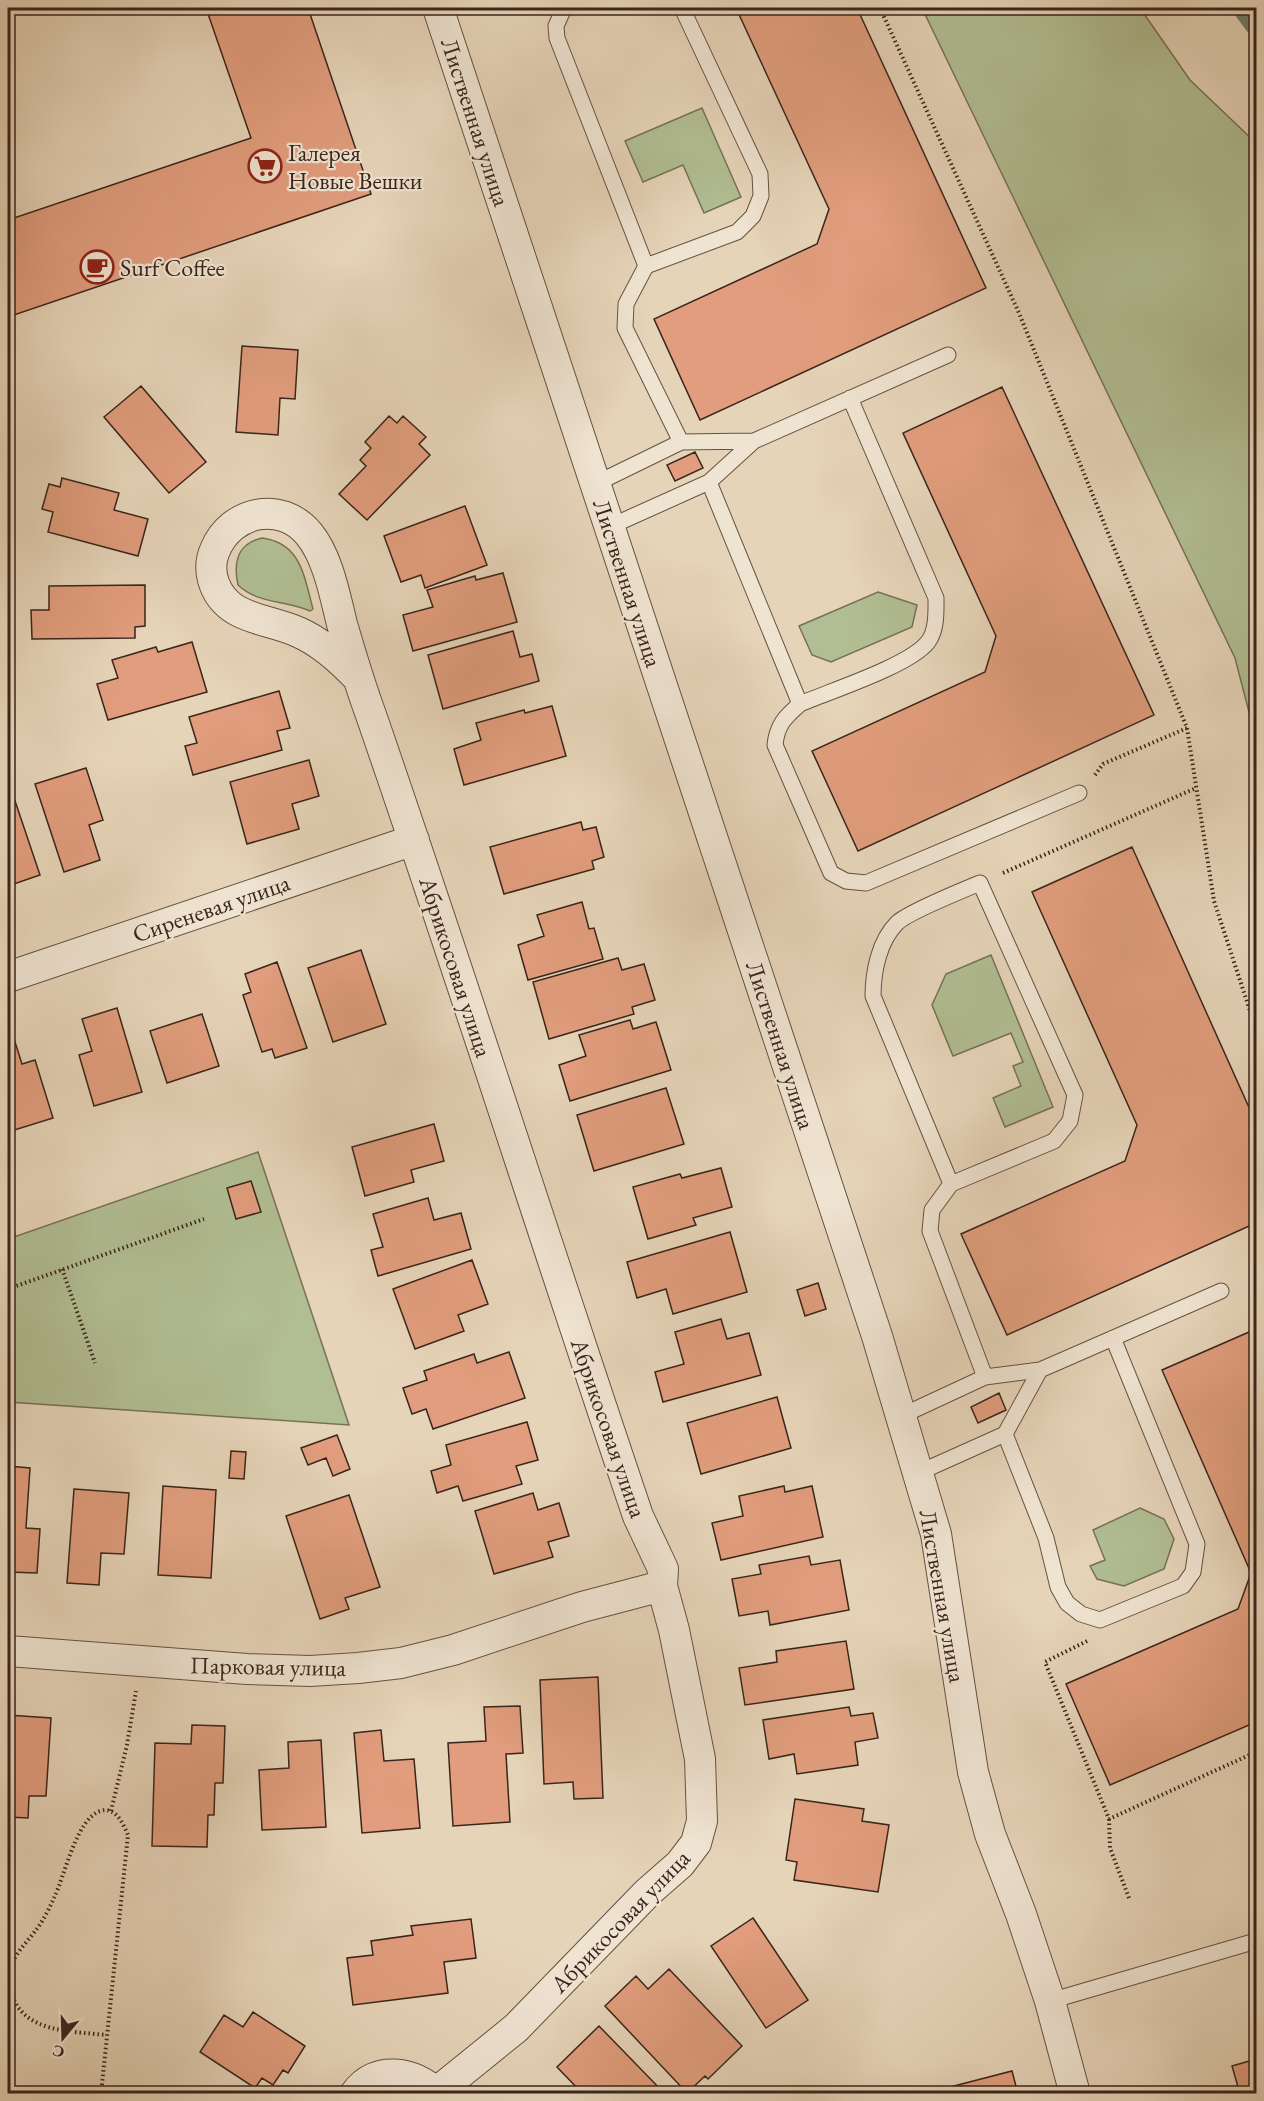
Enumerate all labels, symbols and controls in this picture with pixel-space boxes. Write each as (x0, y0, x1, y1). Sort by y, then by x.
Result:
street label: Лиственная улица (434, 34, 518, 210)
place label: Галерея Новые Вешки (288, 137, 423, 196)
supermarket icon: Галерея Новые Вешки (247, 148, 283, 184)
cafe icon: Surf Coffee (79, 249, 115, 285)
place label: Surf Coffee (120, 252, 225, 283)
street label: Лиственная улица (586, 495, 670, 671)
street label: Сиреневая улица (128, 866, 294, 949)
street label: Абрикосовая улица (412, 872, 500, 1062)
street label: Лиственная улица (739, 957, 823, 1133)
street label: Абрикосовая улица (563, 1333, 654, 1522)
street label: Лиственная улица (913, 1507, 974, 1685)
street label: Парковая улица (190, 1649, 347, 1683)
street label: Абрикосовая улица (543, 1842, 697, 2000)
north arrow (33, 2008, 93, 2068)
text: С (49, 2040, 67, 2063)

